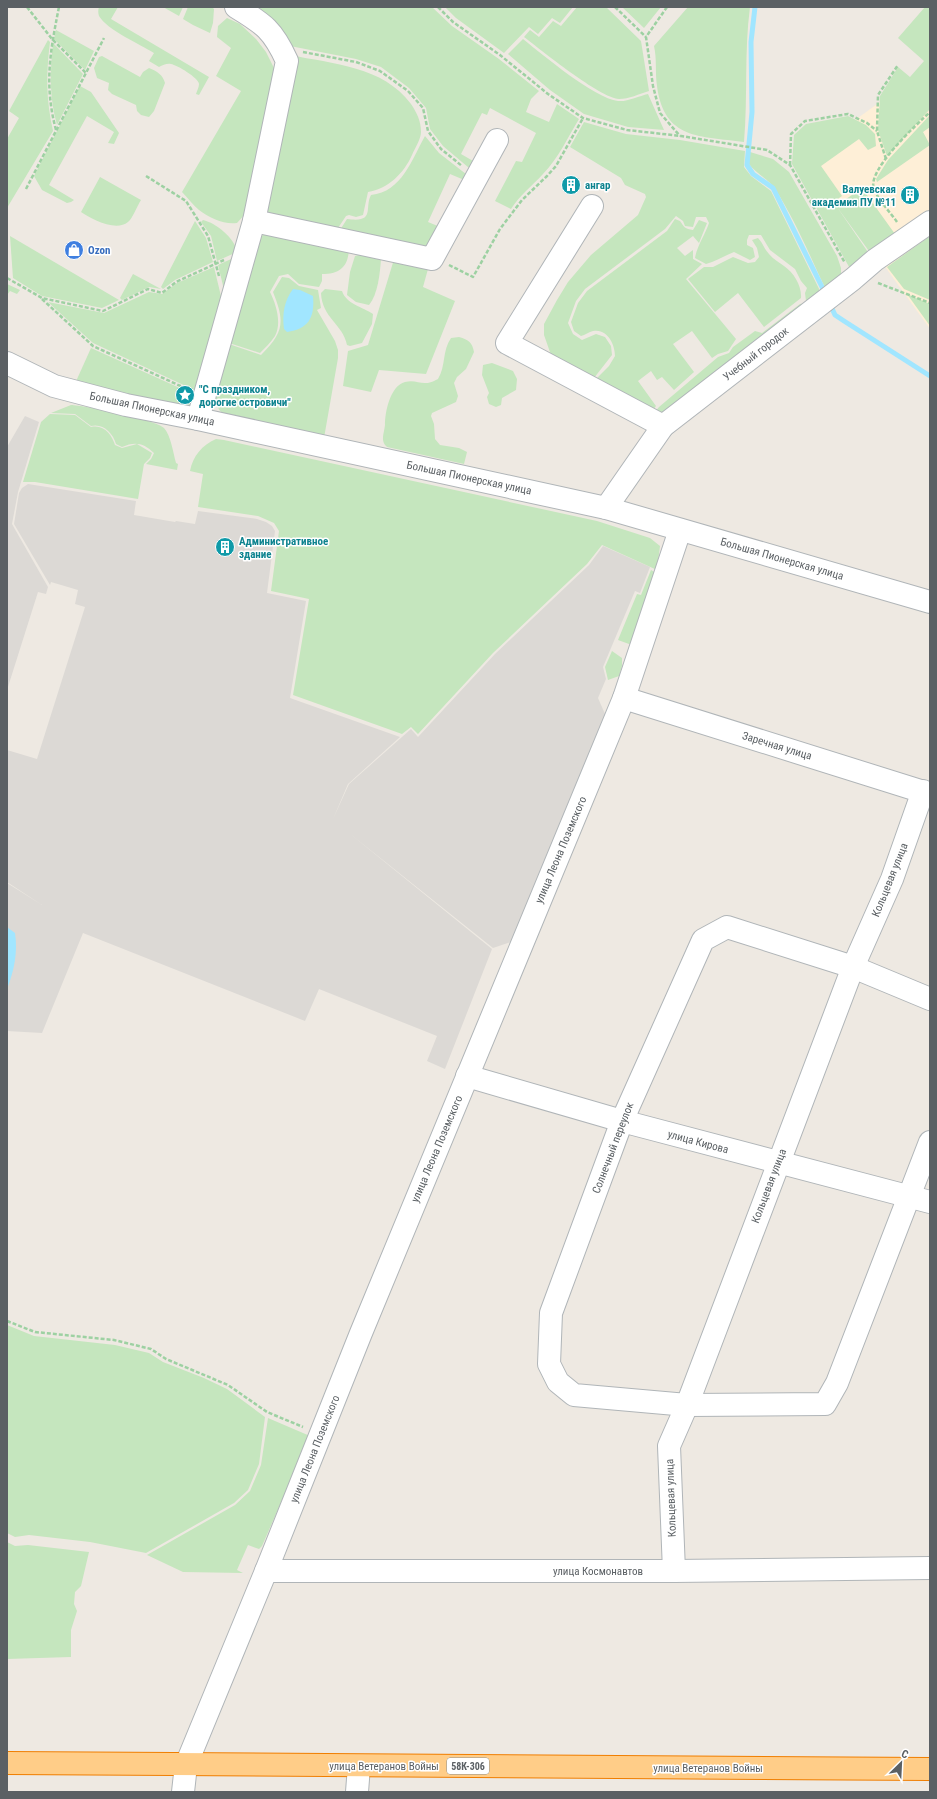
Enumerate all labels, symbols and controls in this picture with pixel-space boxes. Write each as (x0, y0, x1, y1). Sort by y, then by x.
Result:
building icon: ангар (560, 174, 582, 196)
place label: ангар (585, 179, 611, 192)
place label: Валуевская академия ПУ №11 (812, 183, 896, 209)
building icon: Валуевская академия ПУ №11 (899, 184, 921, 206)
shop icon: Ozon (63, 239, 85, 261)
place label: Ozon (88, 244, 110, 257)
street label: Учебный городок (721, 324, 792, 384)
place label: "С праздником, дорогие островичи" (199, 383, 291, 409)
place icon: "С праздником, дорогие островичи" (174, 384, 196, 406)
street label: Большая Пионерская улица (88, 389, 216, 429)
street label: Большая Пионерская улица (405, 458, 533, 498)
place label: Административное здание (239, 535, 328, 561)
street label: Большая Пионерская улица (719, 535, 845, 583)
building icon: Административное здание (214, 536, 236, 558)
street label: Заречная улица (741, 729, 813, 763)
street label: улица Леона Поземского (533, 794, 590, 905)
street label: Кольцевая улица (869, 841, 911, 919)
street label: улица Леона Поземского (409, 1093, 466, 1204)
street label: Солнечный переулок (590, 1100, 637, 1195)
street label: улица Кирова (666, 1128, 730, 1156)
street label: Кольцевая улица (749, 1147, 789, 1225)
street label: улица Леона Поземского (287, 1393, 343, 1505)
street label: Кольцевая улица (663, 1459, 679, 1537)
street label: улица Космонавтов (553, 1565, 643, 1578)
north arrow (881, 1743, 921, 1783)
text: С (899, 1747, 910, 1762)
road number: 58К-306 (447, 1758, 489, 1774)
street label: улица Ветеранов Войны (329, 1760, 439, 1773)
street label: улица Ветеранов Войны (653, 1762, 763, 1775)

